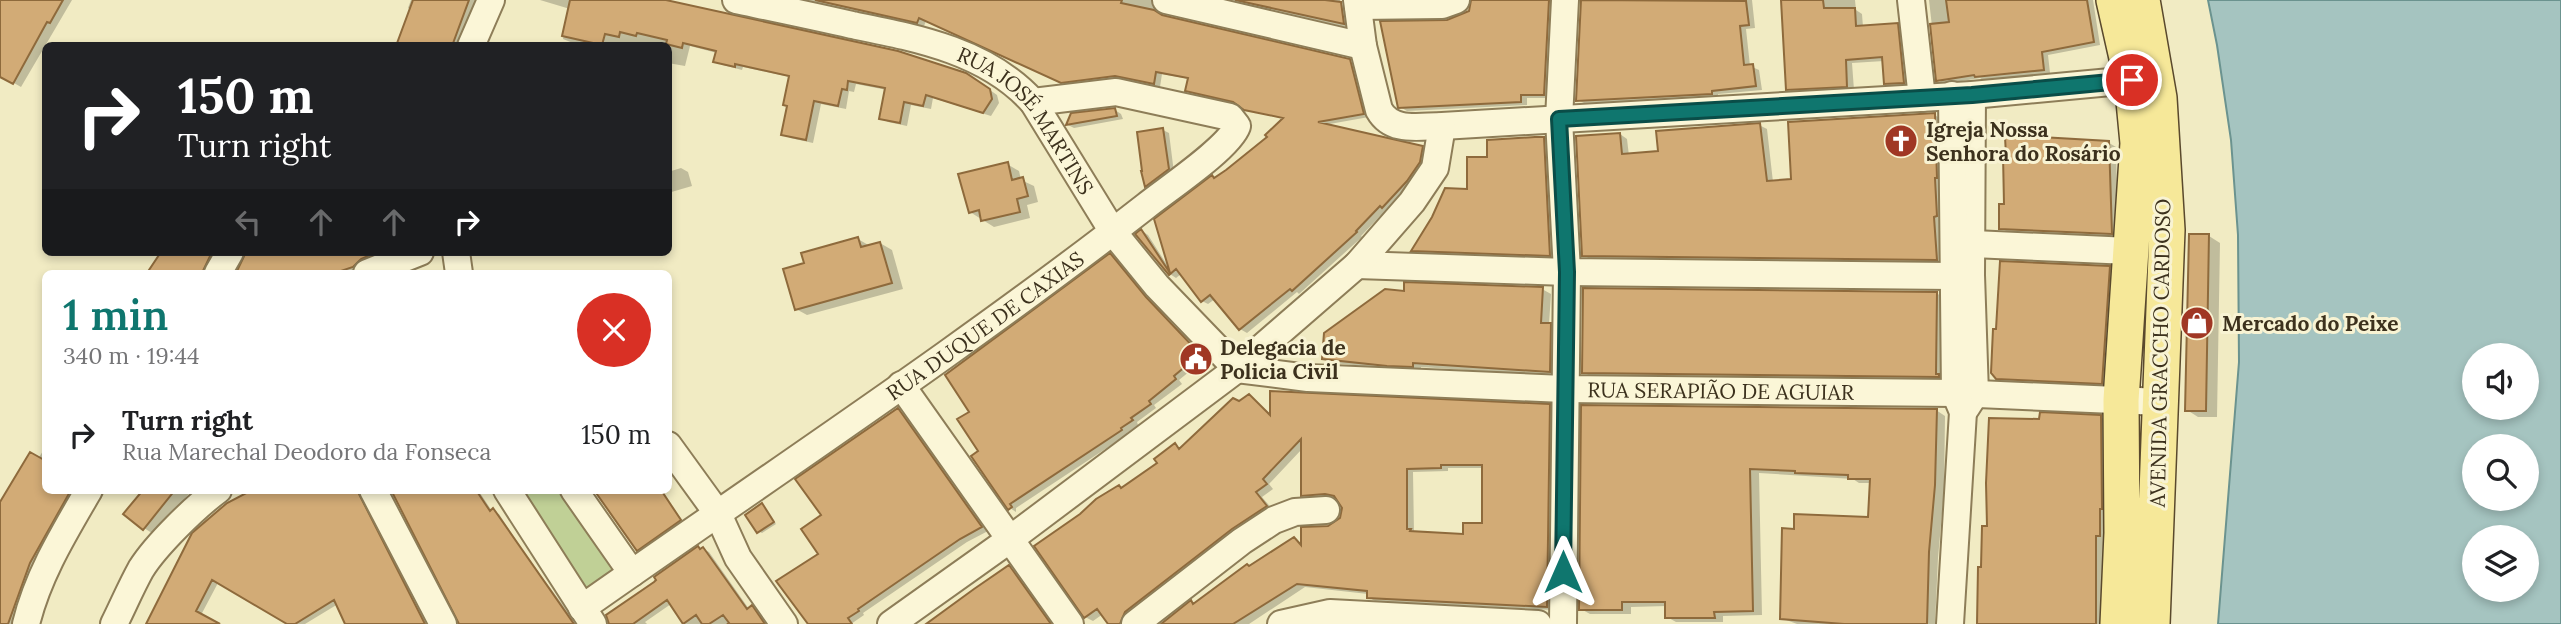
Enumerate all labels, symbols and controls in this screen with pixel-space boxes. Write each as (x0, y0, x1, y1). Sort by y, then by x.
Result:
street label: RUA JOSÉ MARTINS (953, 40, 1100, 199)
pin (2102, 50, 2162, 110)
icon: arrive (2113, 61, 2151, 99)
text: 150 m (178, 64, 314, 126)
icon: right (63, 70, 154, 161)
place label: Igreja Nossa Senhora do Rosário (1926, 116, 2121, 167)
church icon: Igreja Nossa Senhora do Rosário (1882, 122, 1920, 160)
text: Turn right (178, 125, 331, 166)
street label: AVENIDA GRACCHO CARDOSO (2144, 198, 2176, 509)
icon: left (229, 203, 267, 241)
icon: ahead (302, 203, 340, 241)
icon: ahead (375, 203, 413, 241)
icon: right (448, 203, 486, 241)
street label: RUA DUQUE DE CAXIAS (881, 245, 1089, 406)
text: 1 min (63, 288, 168, 342)
button: close (577, 293, 651, 367)
shop icon: Mercado do Peixe (2178, 304, 2216, 342)
place label: Mercado do Peixe (2222, 310, 2399, 337)
place label: Delegacia de Policia Civil (1220, 334, 1346, 385)
public building icon: Delegacia de Policia Civil (1177, 340, 1215, 378)
text: 340 m · 19:44 (63, 341, 199, 370)
map controls (2462, 343, 2539, 602)
button: sound (2462, 343, 2539, 420)
street label: RUA SERAPIÃO DE AGUIAR (1587, 376, 1855, 405)
text: Turn right (122, 404, 253, 437)
icon: right (63, 416, 101, 454)
text: 150 m (581, 418, 651, 451)
button: search (2462, 434, 2539, 511)
text: Rua Marechal Deodoro da Fonseca (122, 437, 491, 466)
button: layers (2462, 525, 2539, 602)
position arrow (1526, 535, 1600, 609)

